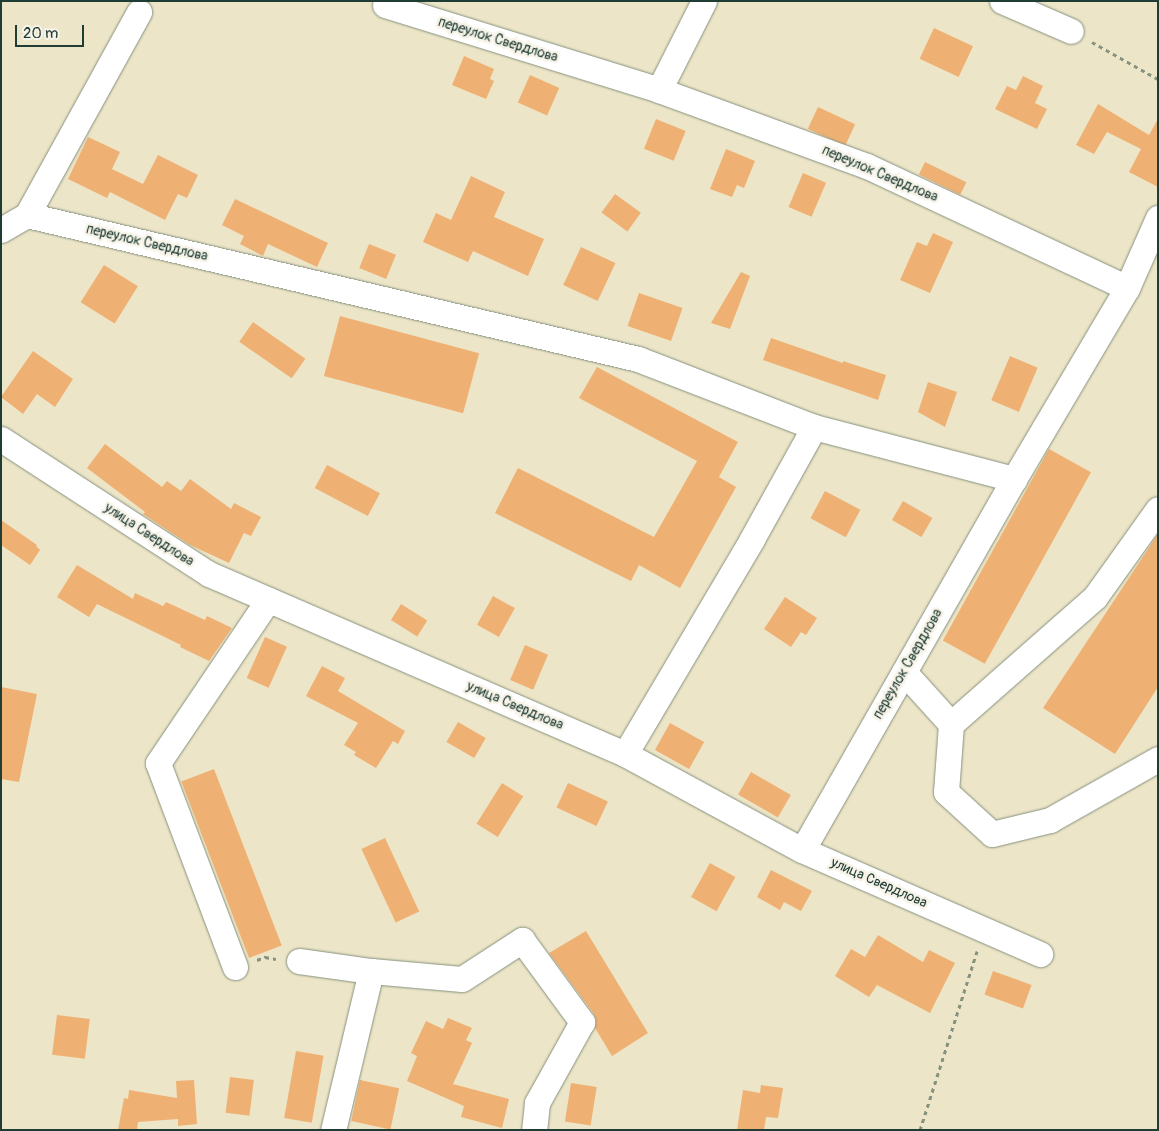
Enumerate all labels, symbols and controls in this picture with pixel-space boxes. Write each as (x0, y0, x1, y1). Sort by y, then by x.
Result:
street label: переулок Свердлова (436, 14, 560, 66)
scale bar (18, 15, 86, 47)
text: 20 m (23, 24, 58, 43)
street label: переулок Свердлова (819, 142, 941, 206)
street label: переулок Свердлова (85, 221, 209, 265)
street label: улица Свердлова (101, 500, 197, 570)
street label: переулок Свердлова (870, 606, 946, 722)
street label: улица Свердлова (464, 678, 566, 734)
street label: улица Свердлова (828, 854, 930, 912)

